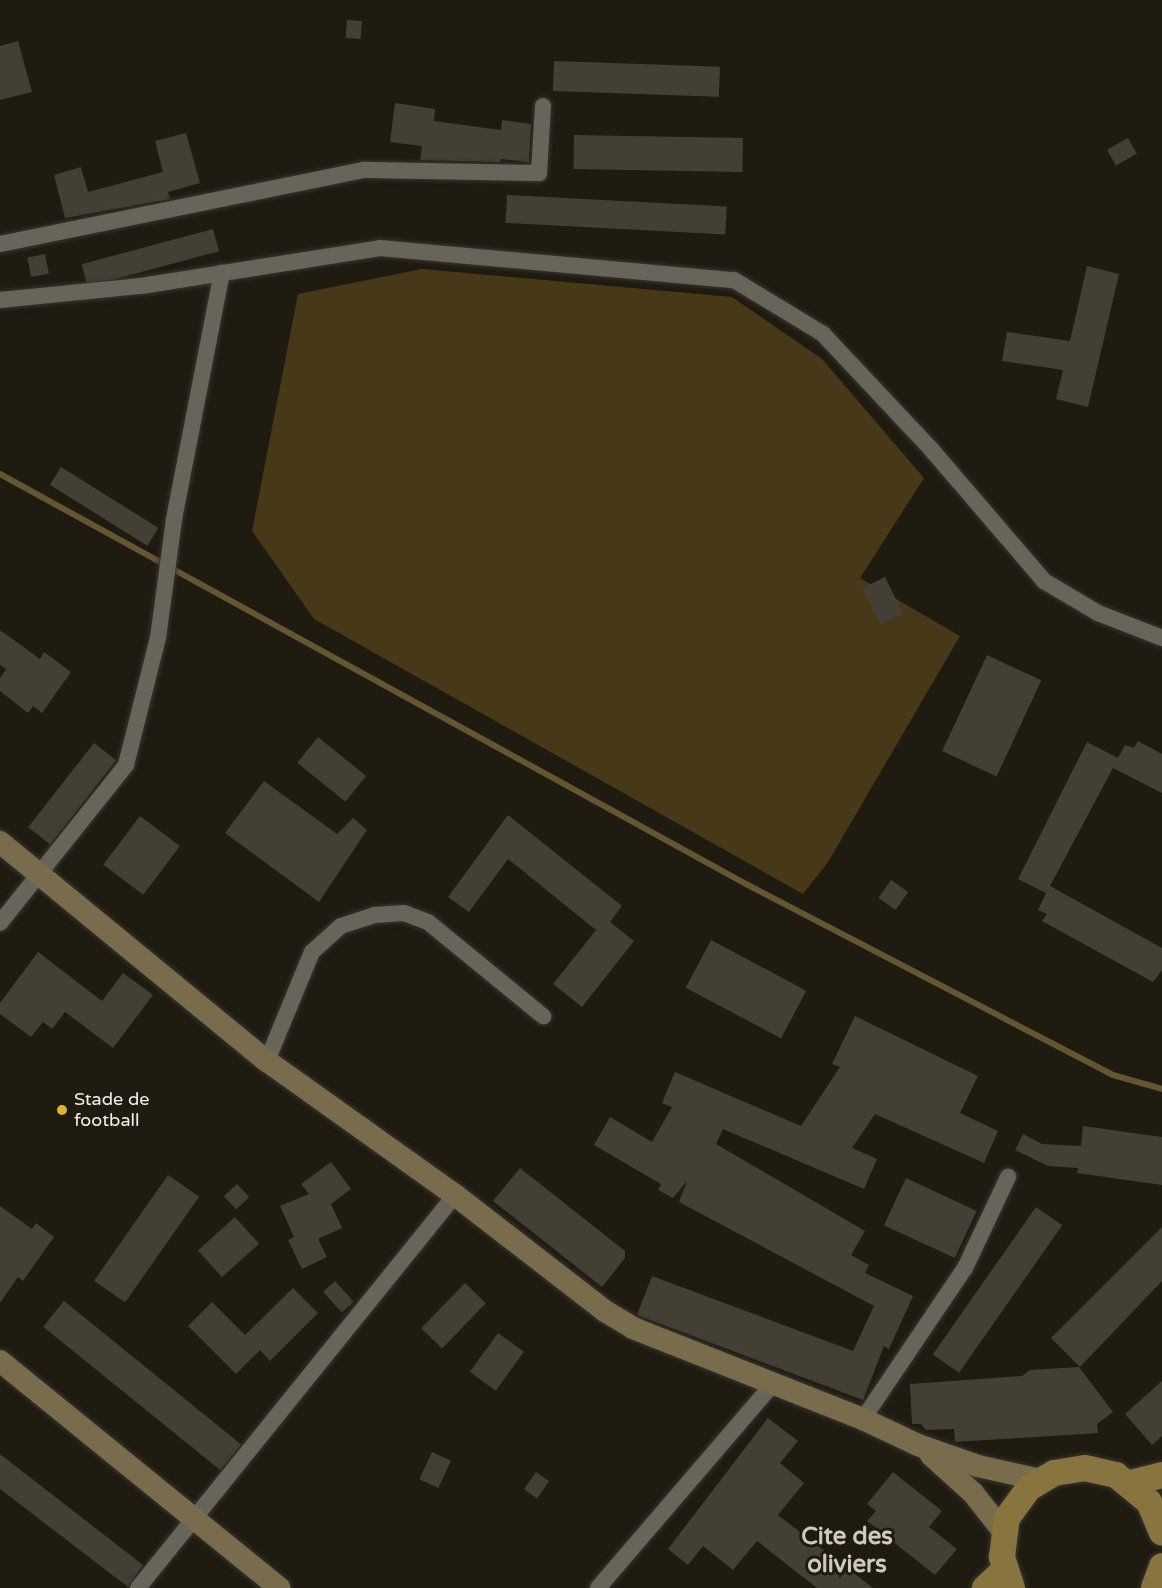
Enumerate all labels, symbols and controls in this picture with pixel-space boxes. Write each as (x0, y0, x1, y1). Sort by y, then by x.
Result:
place label: Stade de football (74, 1089, 149, 1132)
marker: Stade de football (55, 1103, 69, 1117)
district label: Cite des oliviers (801, 1523, 893, 1579)

